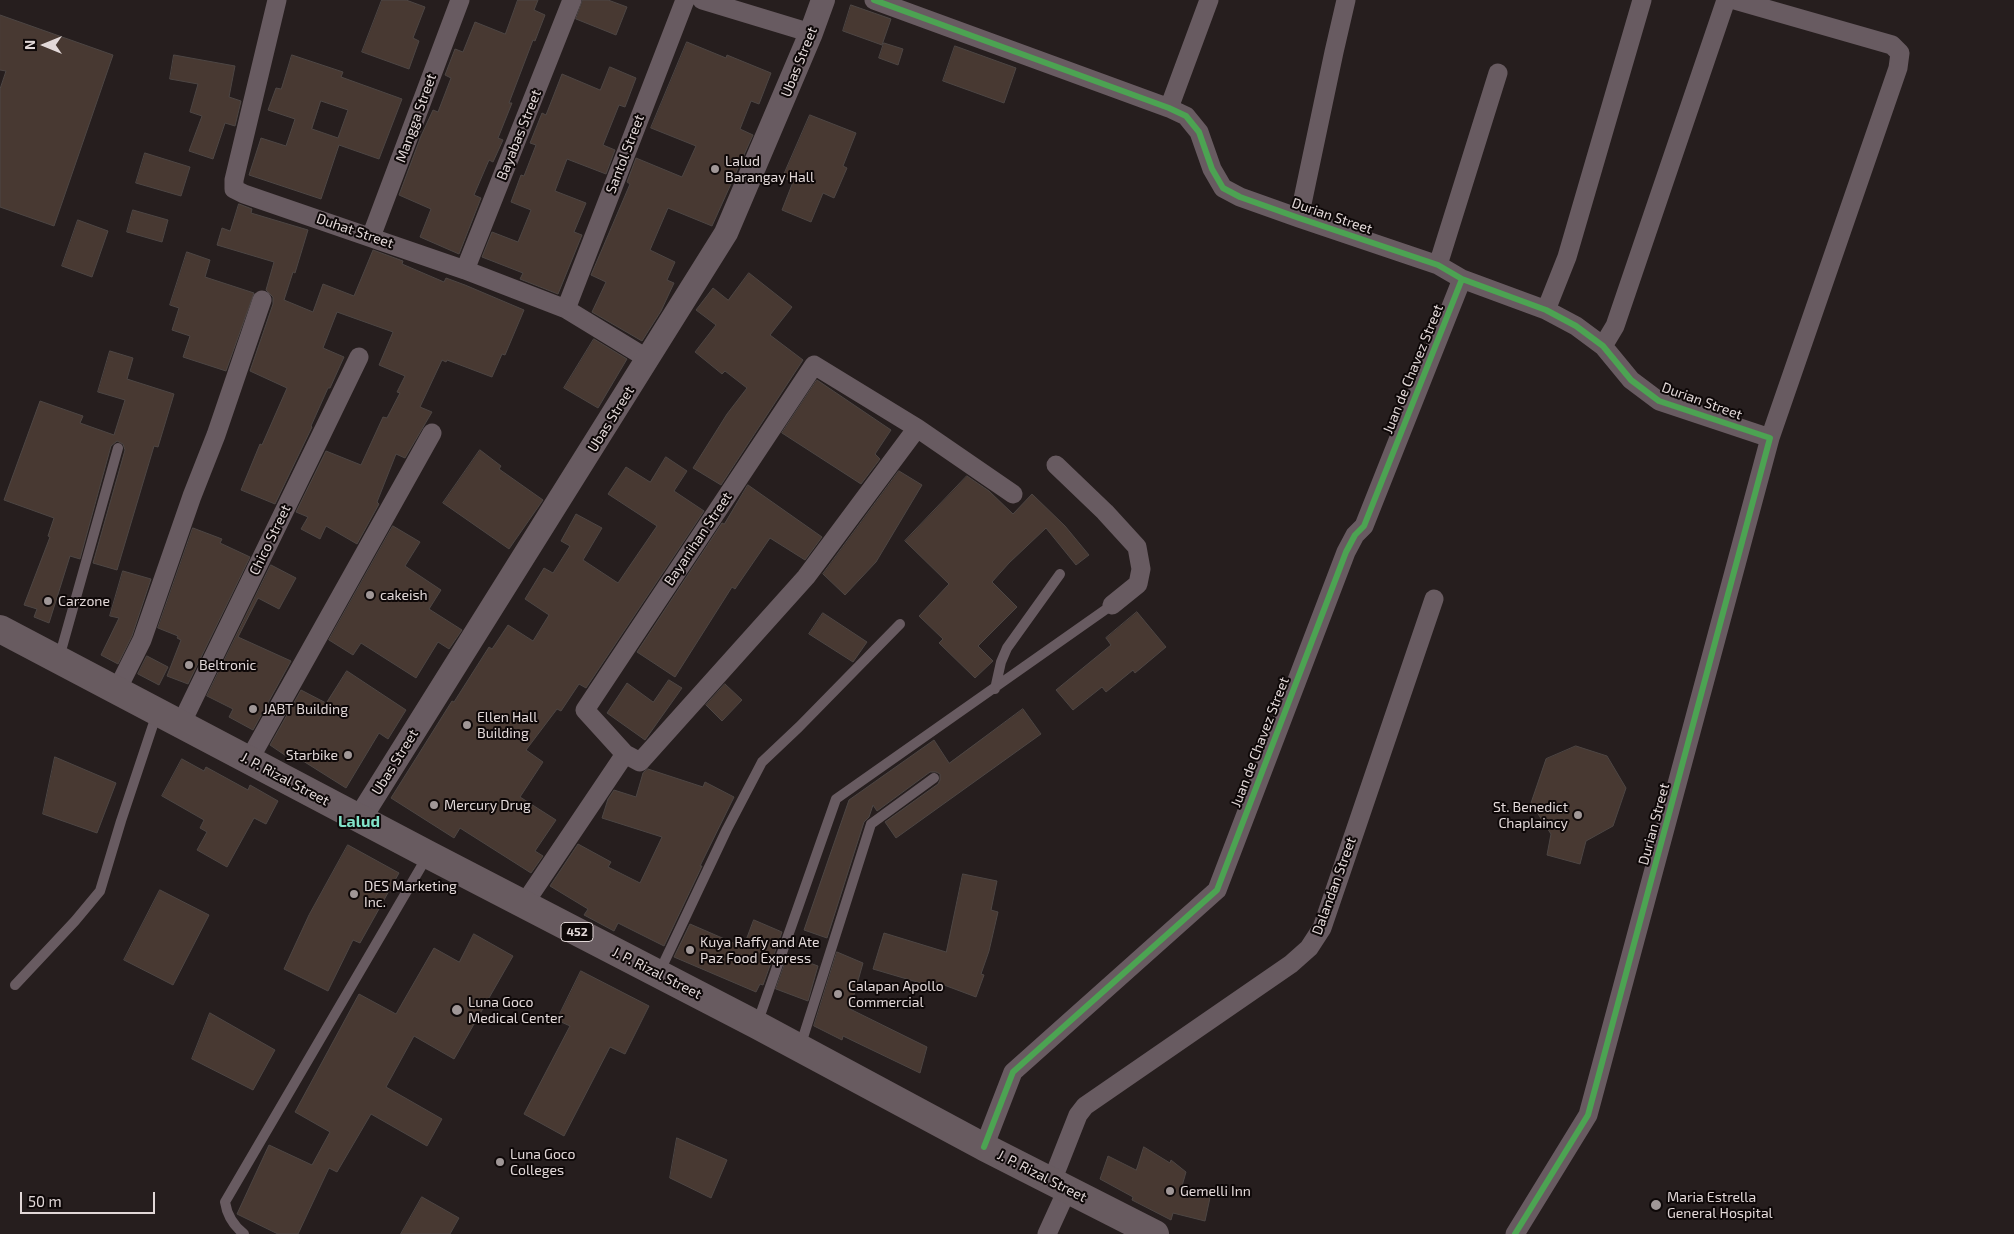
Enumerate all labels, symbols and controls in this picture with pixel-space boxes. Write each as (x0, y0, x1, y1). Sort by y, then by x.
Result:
north arrow (20, 20, 70, 70)
street label: Ubas Street (777, 24, 821, 100)
text: N (21, 40, 38, 50)
street label: Mangga Street (392, 71, 440, 165)
street label: Bayabas Street (493, 87, 545, 183)
street label: Santol Street (602, 112, 648, 196)
place label: Lalud Barangay Hall (725, 153, 814, 186)
marker: Lalud Barangay Hall (709, 163, 721, 175)
street label: Durian Street (1289, 194, 1375, 238)
street label: Duhat Street (314, 210, 396, 252)
street label: Juan de Chavez Street (1379, 302, 1447, 436)
street label: Durian Street (1660, 379, 1744, 423)
street label: Ubas Street (584, 383, 638, 455)
street label: Bayanihan Street (661, 489, 735, 589)
street label: Chico Street (246, 502, 294, 578)
place label: cakeish (380, 587, 428, 603)
marker: cakeish (364, 589, 376, 601)
place label: Carzone (58, 593, 110, 609)
marker: Carzone (42, 595, 54, 607)
place label: Beltronic (199, 657, 256, 673)
marker: Beltronic (183, 659, 195, 671)
street label: Juan de Chavez Street (1227, 674, 1293, 810)
place label: JABT Building (263, 701, 348, 717)
marker: JABT Building (247, 703, 259, 715)
place label: Ellen Hall Building (477, 709, 537, 742)
marker: Ellen Hall Building (461, 719, 473, 731)
street label: Ubas Street (368, 726, 422, 798)
place label: Starbike (286, 747, 338, 763)
street label: J. P. Rizal Street (238, 749, 332, 809)
marker: Starbike (342, 749, 354, 761)
street label: Durian Street (1635, 781, 1673, 867)
place label: Mercury Drug (444, 797, 531, 813)
marker: Mercury Drug (428, 799, 440, 811)
place label: St. Benedict Chaplaincy (1493, 799, 1568, 832)
marker: St. Benedict Chaplaincy (1572, 809, 1584, 821)
district label: Lalud (338, 812, 380, 832)
street label: Dalandan Street (1309, 835, 1359, 937)
place label: DES Marketing Inc. (364, 878, 457, 910)
marker: DES Marketing Inc. (348, 888, 360, 900)
road number: 452 (561, 922, 593, 942)
place label: Kuya Raffy and Ate Paz Food Express (700, 934, 820, 966)
street label: J. P. Rizal Street (610, 943, 704, 1003)
marker: Kuya Raffy and Ate Paz Food Express (684, 944, 696, 956)
place label: Calapan Apollo Commercial (848, 978, 944, 1010)
marker: Calapan Apollo Commercial (832, 988, 844, 1000)
place label: Luna Goco Medical Center (468, 994, 563, 1026)
marker: Luna Goco Medical Center (450, 1003, 464, 1017)
place label: Luna Goco Colleges (510, 1146, 576, 1178)
street label: J. P. Rizal Street (995, 1146, 1089, 1206)
marker: Luna Goco Colleges (494, 1156, 506, 1168)
scale bar (22, 1182, 158, 1214)
place label: Gemelli Inn (1180, 1183, 1251, 1199)
marker: Gemelli Inn (1164, 1185, 1176, 1197)
place label: Maria Estrella General Hospital (1667, 1189, 1773, 1222)
text: 50 m (28, 1192, 62, 1210)
marker: Maria Estrella General Hospital (1649, 1198, 1663, 1212)

